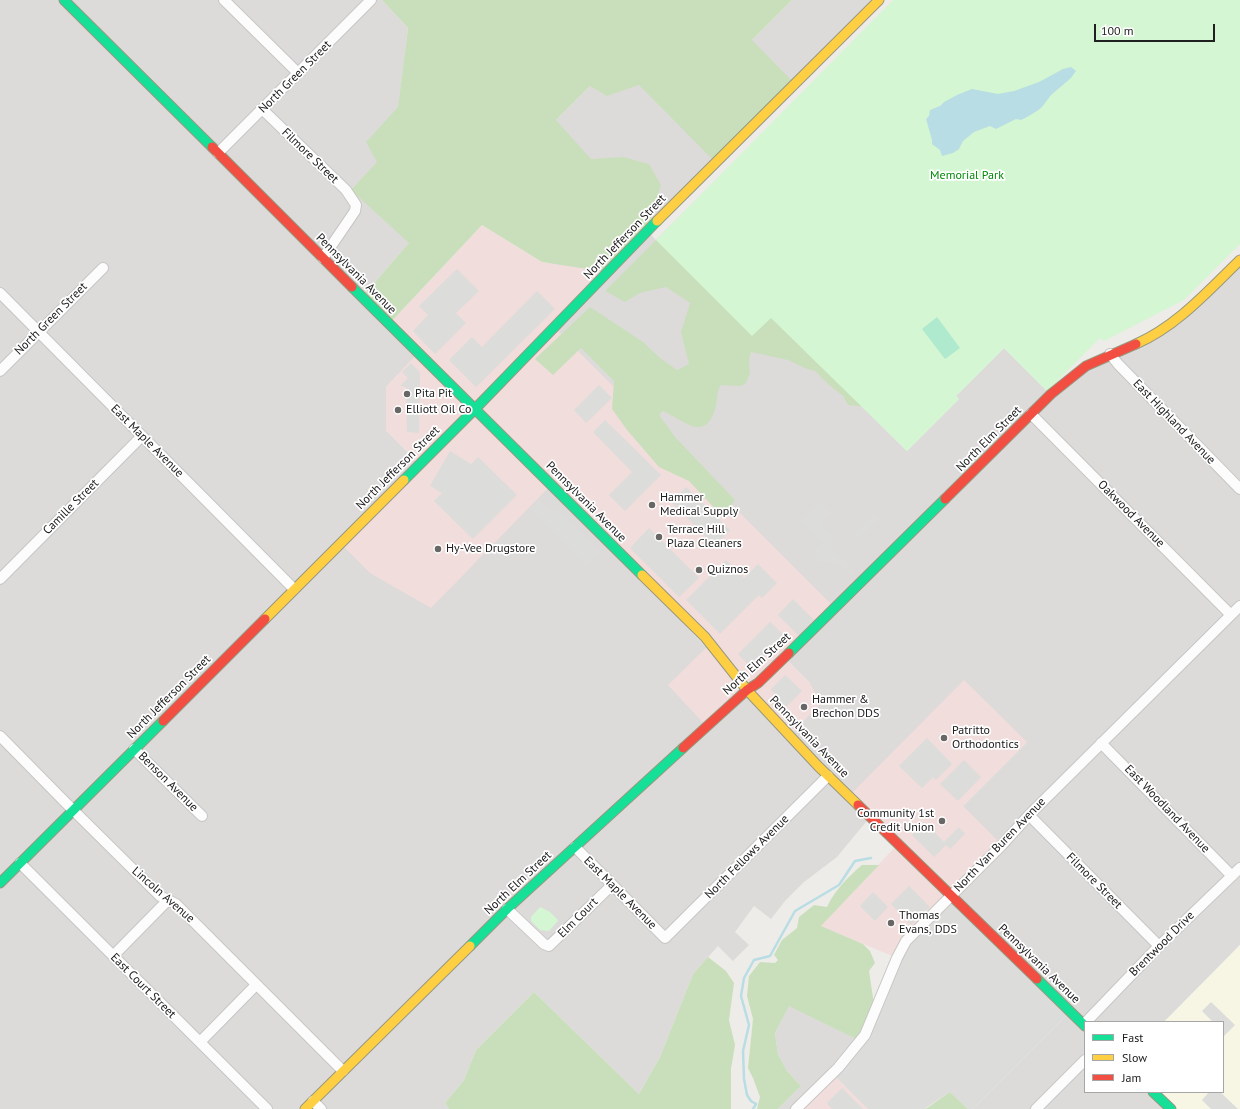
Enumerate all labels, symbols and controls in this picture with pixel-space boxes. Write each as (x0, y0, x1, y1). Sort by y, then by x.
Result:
scale bar (1096, 16, 1217, 42)
text: 100 m (1101, 23, 1134, 38)
street label: North Green Street (256, 38, 334, 116)
street label: Filmore Street (279, 125, 341, 187)
park label: Memorial Park (930, 169, 1004, 183)
street label: North Jefferson Street (581, 192, 669, 282)
street label: Pennsylvania Avenue (313, 231, 399, 317)
street label: North Green Street (12, 280, 90, 358)
street label: East Highland Avenue (1130, 377, 1218, 467)
place label: Pita Pit (415, 387, 452, 401)
marker: Pita Pit (402, 389, 412, 399)
street label: East Maple Avenue (108, 402, 186, 480)
place label: Elliott Oil Co (406, 403, 471, 417)
street label: North Elm Street (953, 403, 1025, 475)
marker: Elliott Oil Co (393, 405, 403, 415)
street label: North Jefferson Street (353, 423, 443, 513)
street label: Pennsylvania Avenue (543, 459, 629, 545)
street label: Camille Street (40, 476, 102, 538)
street label: Oakwood Avenue (1095, 478, 1167, 550)
place label: Hammer Medical Supply (660, 491, 738, 519)
marker: Hammer Medical Supply (647, 500, 657, 510)
place label: Terrace Hill Plaza Cleaners (667, 523, 742, 551)
marker: Terrace Hill Plaza Cleaners (654, 532, 664, 542)
place label: Hy-Vee Drugstore (446, 542, 535, 556)
marker: Hy-Vee Drugstore (433, 544, 443, 554)
place label: Quiznos (707, 563, 748, 577)
marker: Quiznos (694, 565, 704, 575)
street label: North Elm Street (720, 630, 794, 698)
street label: North Jefferson Street (124, 652, 214, 742)
street label: Pennsylvania Avenue (766, 693, 852, 781)
place label: Hammer & Brechon DDS (812, 693, 879, 721)
marker: Hammer & Brechon DDS (799, 702, 809, 712)
place label: Patritto Orthodontics (952, 724, 1019, 752)
marker: Patritto Orthodontics (939, 733, 949, 743)
street label: Benson Avenue (135, 749, 201, 815)
street label: East Woodland Avenue (1121, 762, 1213, 856)
street label: North Van Buren Avenue (951, 795, 1049, 895)
place label: Community 1st Credit Union (857, 807, 934, 835)
street label: North Fellows Avenue (702, 812, 792, 902)
marker: Community 1st Credit Union (937, 816, 947, 826)
street label: North Elm Street (482, 848, 554, 918)
street label: Filmore Street (1063, 850, 1125, 912)
street label: East Maple Avenue (581, 854, 659, 932)
street label: Lincoln Avenue (129, 864, 197, 926)
street label: Elm Court (555, 895, 601, 941)
place label: Thomas Evans, DDS (899, 909, 957, 937)
street label: Brentwood Drive (1127, 909, 1197, 979)
marker: Thomas Evans, DDS (886, 918, 896, 928)
street label: Pennsylvania Avenue (995, 921, 1083, 1007)
street label: East Court Street (107, 950, 179, 1022)
legend (1084, 1021, 1224, 1093)
text: Fast (1122, 1030, 1143, 1045)
text: Slow (1122, 1050, 1147, 1065)
text: Jam (1122, 1070, 1141, 1085)

